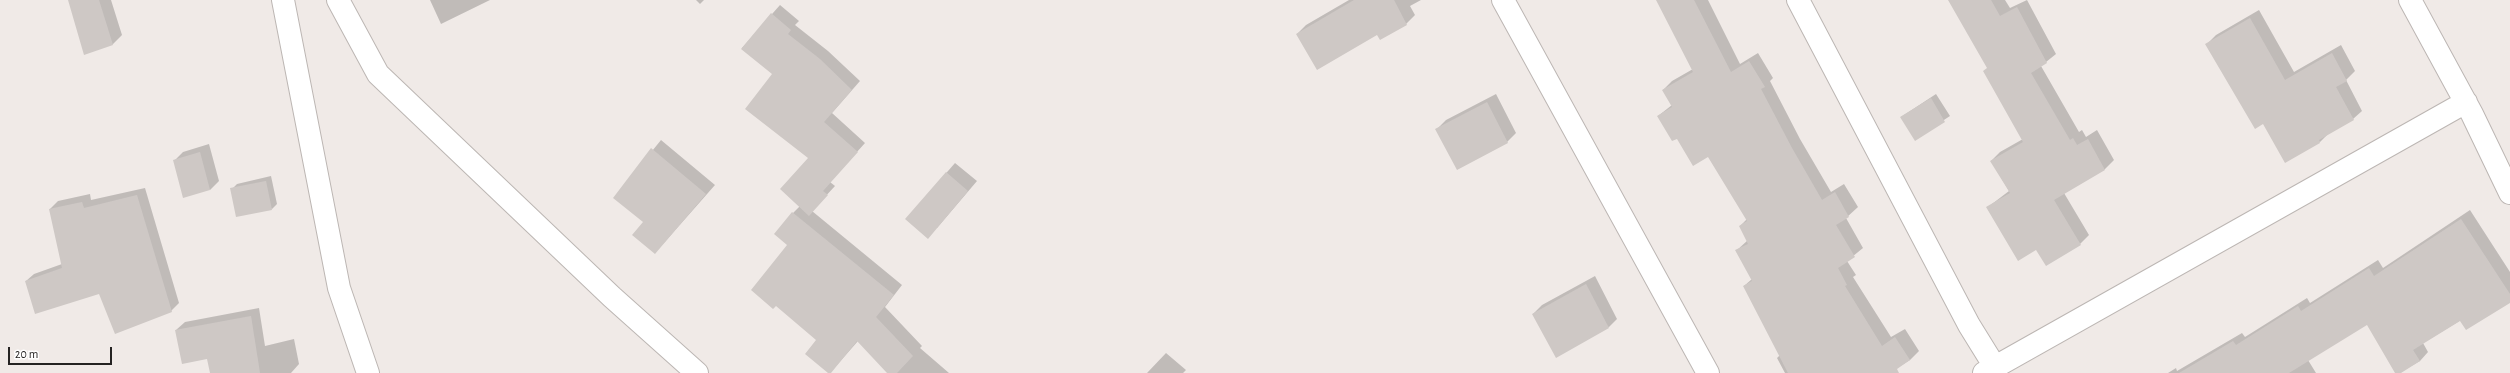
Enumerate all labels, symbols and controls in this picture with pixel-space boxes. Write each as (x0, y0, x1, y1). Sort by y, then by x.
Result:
scale bar (10, 339, 114, 365)
text: 20 m (15, 348, 38, 360)

